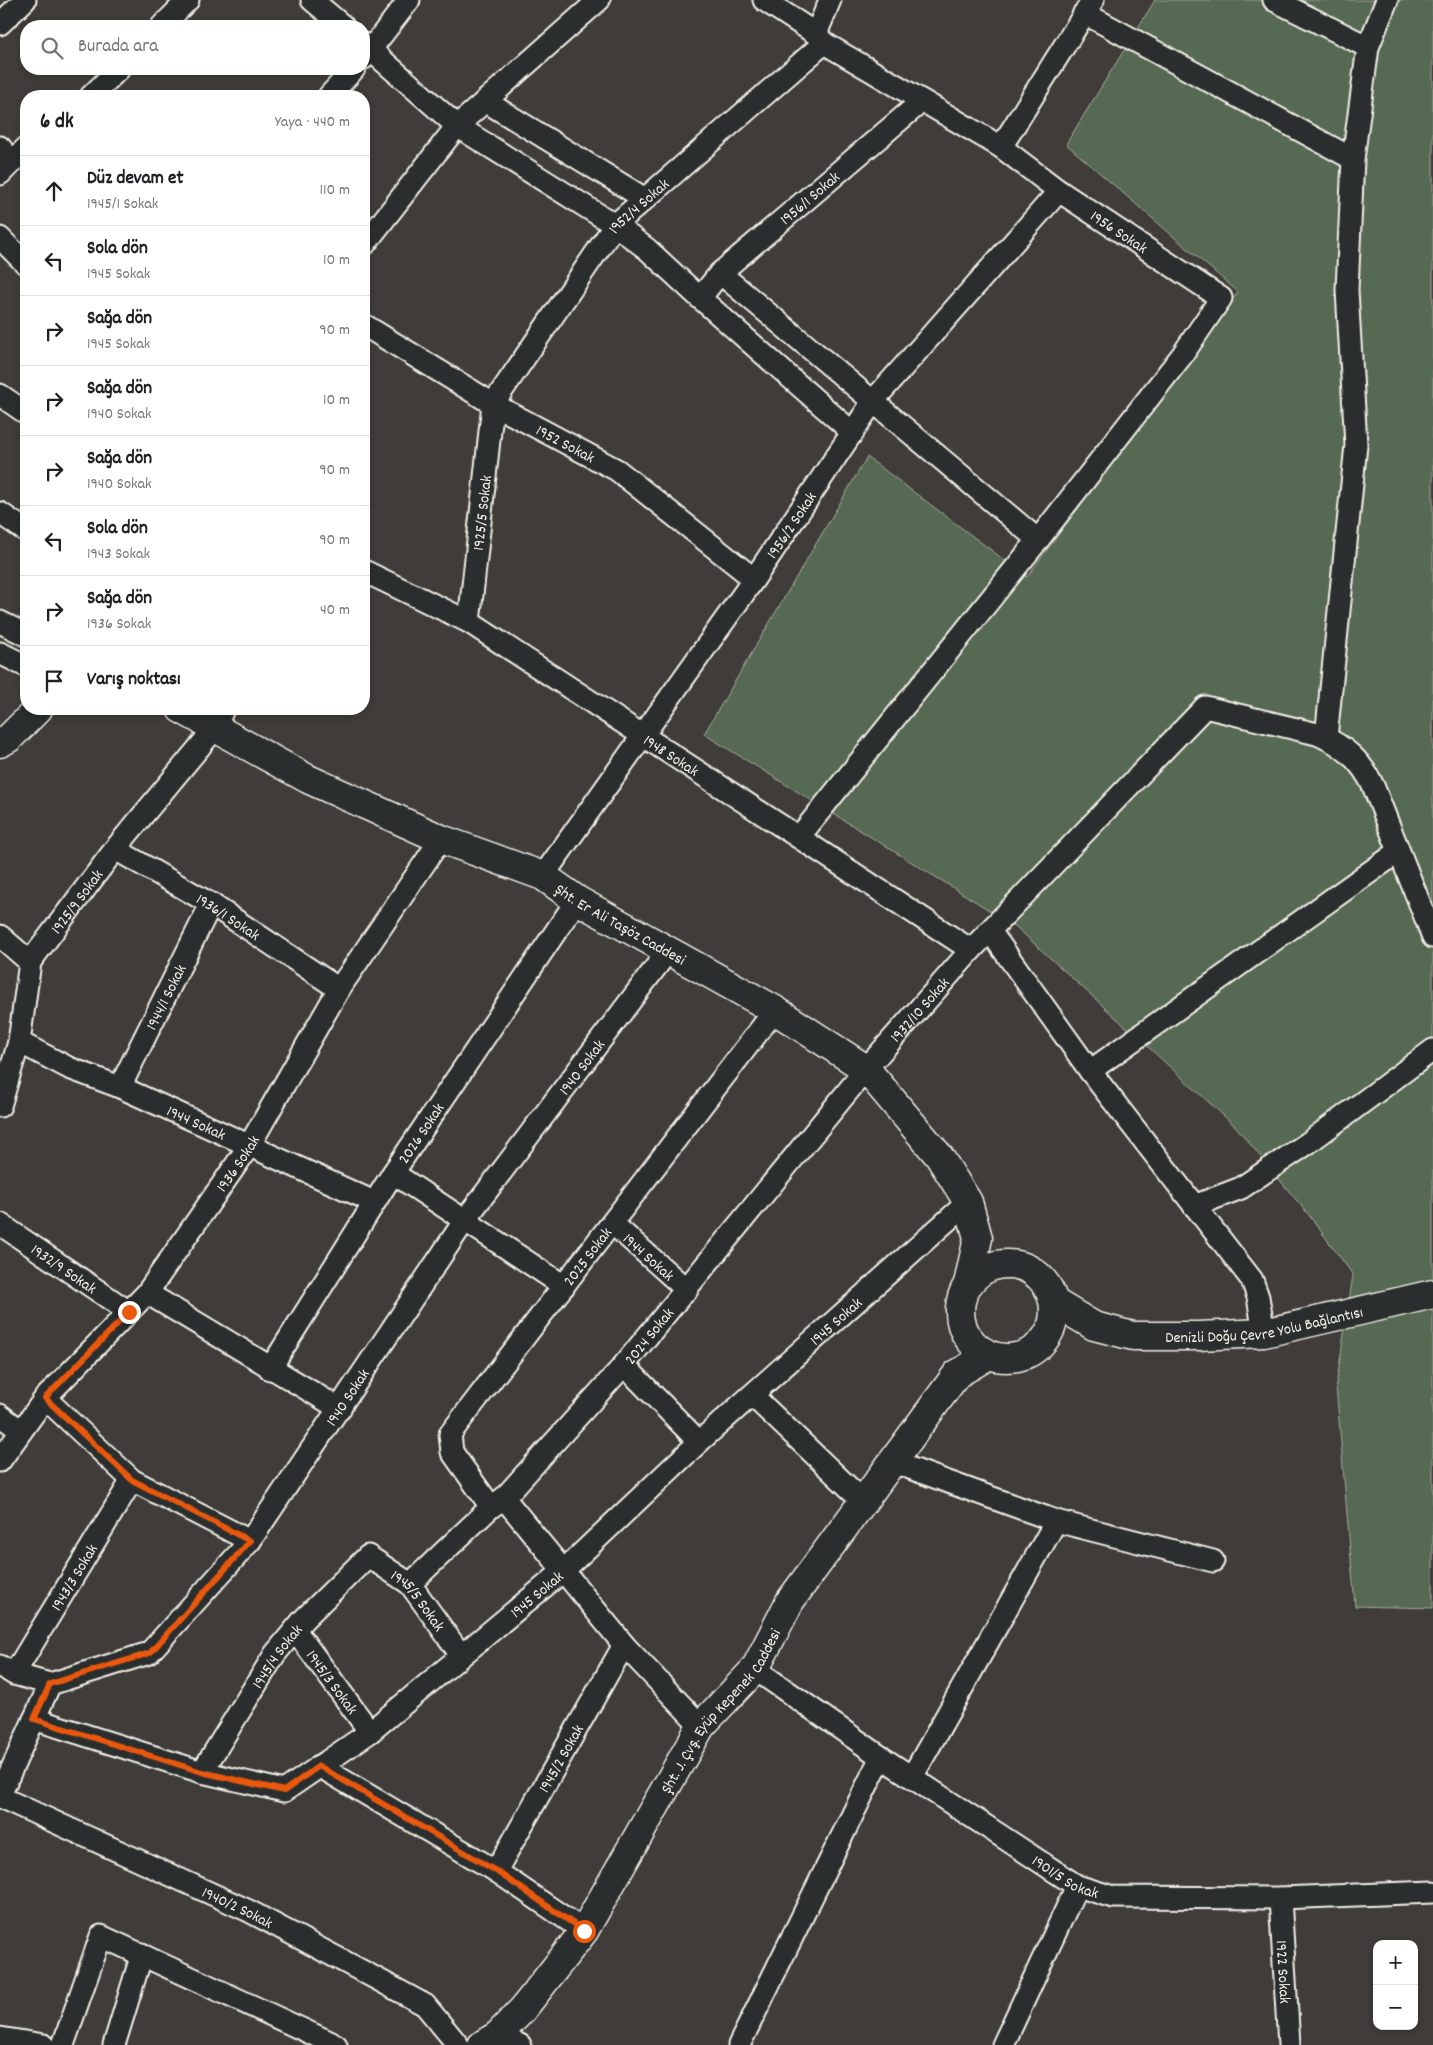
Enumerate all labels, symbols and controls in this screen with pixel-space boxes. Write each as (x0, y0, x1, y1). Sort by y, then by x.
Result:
search box (20, 20, 370, 75)
icon: search (38, 34, 66, 62)
text: Burada ara (78, 34, 158, 61)
text: 6 dk (40, 108, 74, 138)
text: Yaya · 440 m (275, 111, 350, 134)
text: Düz devam et (87, 166, 183, 193)
street label: 1956/1 Sokak (776, 167, 846, 231)
street label: 1952/4 Sokak (603, 174, 675, 239)
icon: ahead (40, 177, 68, 205)
text: 110 m (320, 179, 350, 202)
text: 1945/1 Sokak (87, 193, 158, 216)
street label: 1956 Sokak (1085, 206, 1152, 261)
text: Sola dön (87, 236, 148, 263)
icon: left (40, 247, 68, 275)
text: 10 m (323, 249, 350, 272)
text: 1945 Sokak (87, 263, 150, 286)
text: Sağa dön (87, 306, 152, 333)
icon: right (40, 317, 68, 345)
text: 90 m (319, 319, 350, 342)
text: 1945 Sokak (87, 333, 150, 356)
text: Sağa dön (87, 376, 152, 403)
icon: right (40, 387, 68, 415)
text: 10 m (323, 389, 350, 412)
text: 1940 Sokak (87, 403, 152, 426)
street label: 1952 Sokak (531, 420, 598, 470)
text: Sağa dön (87, 446, 152, 473)
icon: right (40, 457, 68, 485)
text: 90 m (319, 459, 350, 482)
text: 1940 Sokak (87, 473, 152, 496)
street label: 1925/5 Sokak (468, 474, 499, 552)
street label: 1956/2 Sokak (762, 488, 823, 564)
text: Sola dön (87, 516, 148, 543)
icon: left (40, 527, 68, 555)
text: 90 m (319, 529, 350, 552)
text: 1943 Sokak (87, 543, 150, 566)
text: Sağa dön (87, 586, 152, 613)
icon: right (40, 597, 68, 625)
text: 40 m (320, 599, 350, 622)
text: 1936 Sokak (87, 613, 151, 636)
icon: arrive (40, 667, 68, 695)
text: Varış noktası (87, 667, 181, 694)
street label: 1948 Sokak (638, 730, 703, 783)
street label: 1925/9 Sokak (46, 865, 110, 940)
street label: Şht. Er Ali Taşöz Caddesi (550, 879, 689, 972)
street label: 1936/1 Sokak (191, 889, 264, 947)
street label: 1944/1 Sokak (141, 961, 193, 1034)
street label: 1932/10 Sokak (886, 973, 956, 1048)
street label: 1940 Sokak (554, 1035, 612, 1101)
street label: 2026 Sokak (393, 1099, 451, 1169)
street label: 1944 Sokak (162, 1101, 229, 1147)
street label: 1936 Sokak (211, 1132, 267, 1197)
street label: 2025 Sokak (559, 1223, 619, 1292)
street label: 1944 Sokak (617, 1229, 679, 1288)
street label: 1932/9 Sokak (25, 1239, 101, 1301)
street label: 1945 Sokak (806, 1293, 868, 1352)
route end (118, 1301, 141, 1324)
street label: Denizli Doğu Çevre Yolu Bağlantısı (1165, 1302, 1366, 1350)
street label: 2024 Sokak (620, 1303, 681, 1370)
street label: 1940 Sokak (321, 1365, 376, 1431)
street label: 1943/3 Sokak (46, 1540, 105, 1616)
street label: 1945/5 Sokak (385, 1565, 450, 1637)
street label: 1945 Sokak (506, 1566, 569, 1624)
street label: 1945/4 Sokak (247, 1620, 309, 1694)
street label: Şht. J. Çvş. Eyüp Kepenek Caddesi (656, 1625, 788, 1798)
street label: 1945/3 Sokak (299, 1646, 362, 1720)
street label: 1945/2 Sokak (534, 1721, 591, 1797)
street label: 1901/5 Sokak (1027, 1850, 1101, 1906)
street label: 1940/2 Sokak (198, 1882, 276, 1936)
route start (573, 1920, 596, 1943)
street label: 1922 Sokak (1269, 1940, 1295, 2004)
map controls (1373, 1940, 1418, 2030)
button: + (1373, 1940, 1418, 1985)
button: − (1373, 1985, 1418, 2030)

